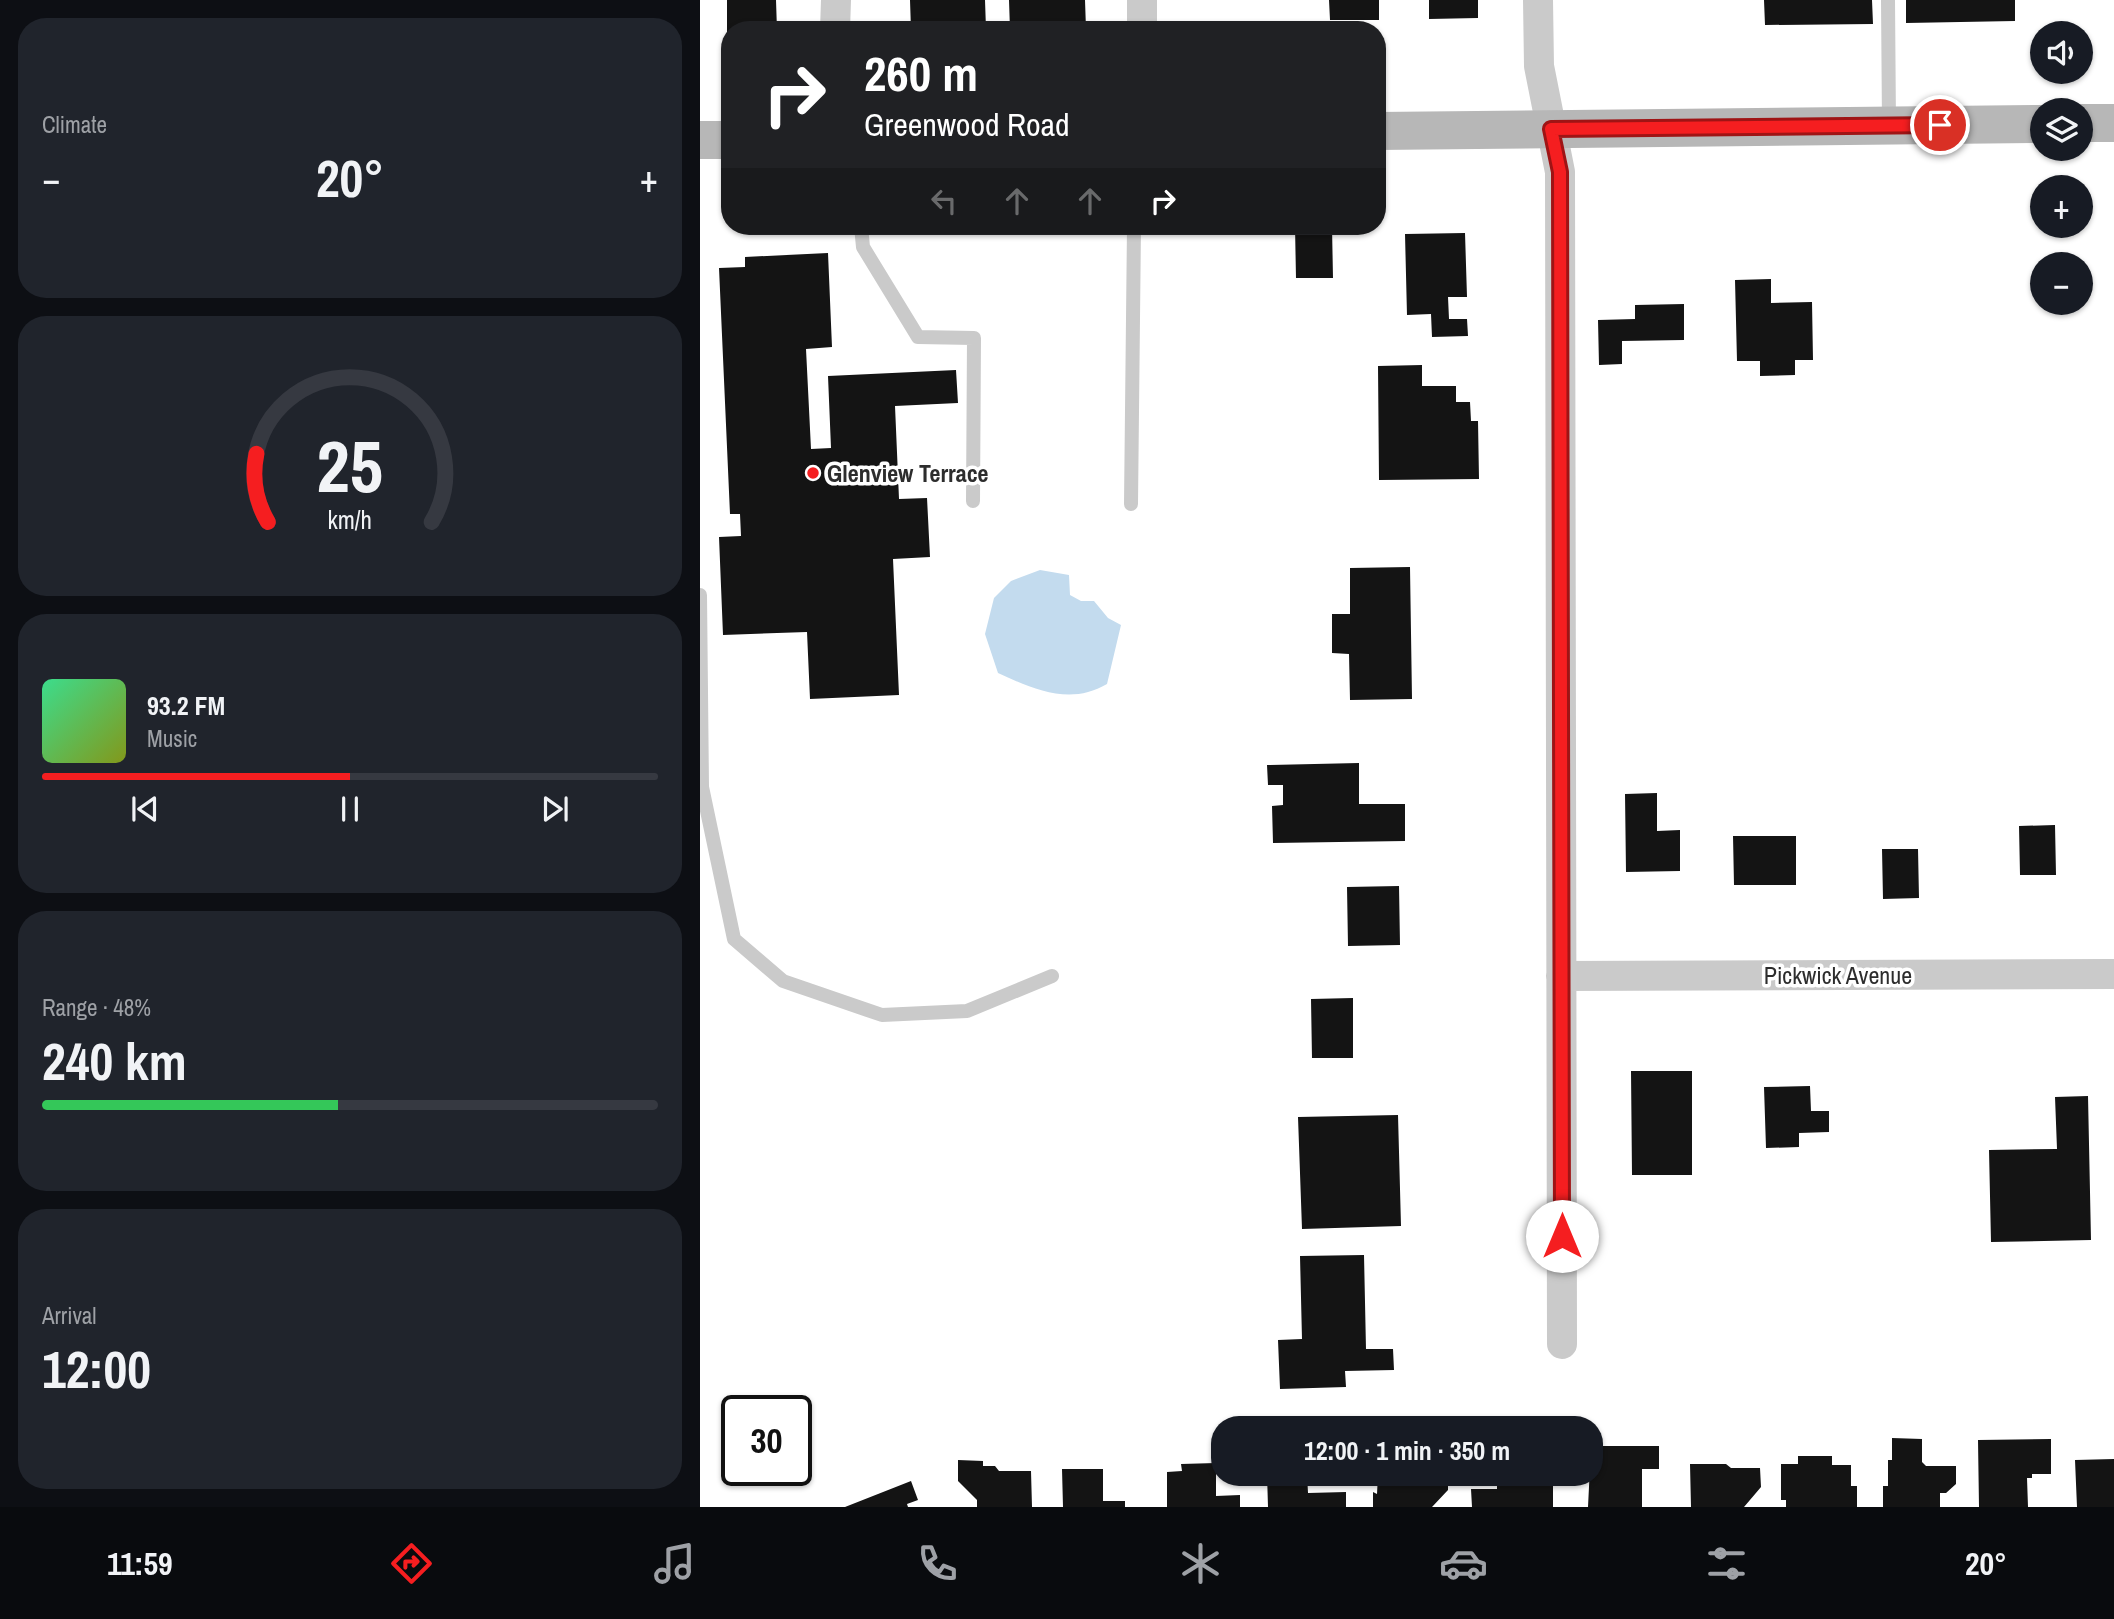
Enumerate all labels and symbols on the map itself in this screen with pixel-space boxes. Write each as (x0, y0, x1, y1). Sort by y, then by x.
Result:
pin (1910, 95, 1970, 155)
place label: Glenview Terrace (827, 457, 989, 489)
marker: Glenview Terrace (805, 465, 821, 481)
street label: Pickwick Avenue (1764, 959, 1912, 991)
position arrow (1525, 1199, 1599, 1273)
speed limit sign: 30 (721, 1395, 812, 1486)

